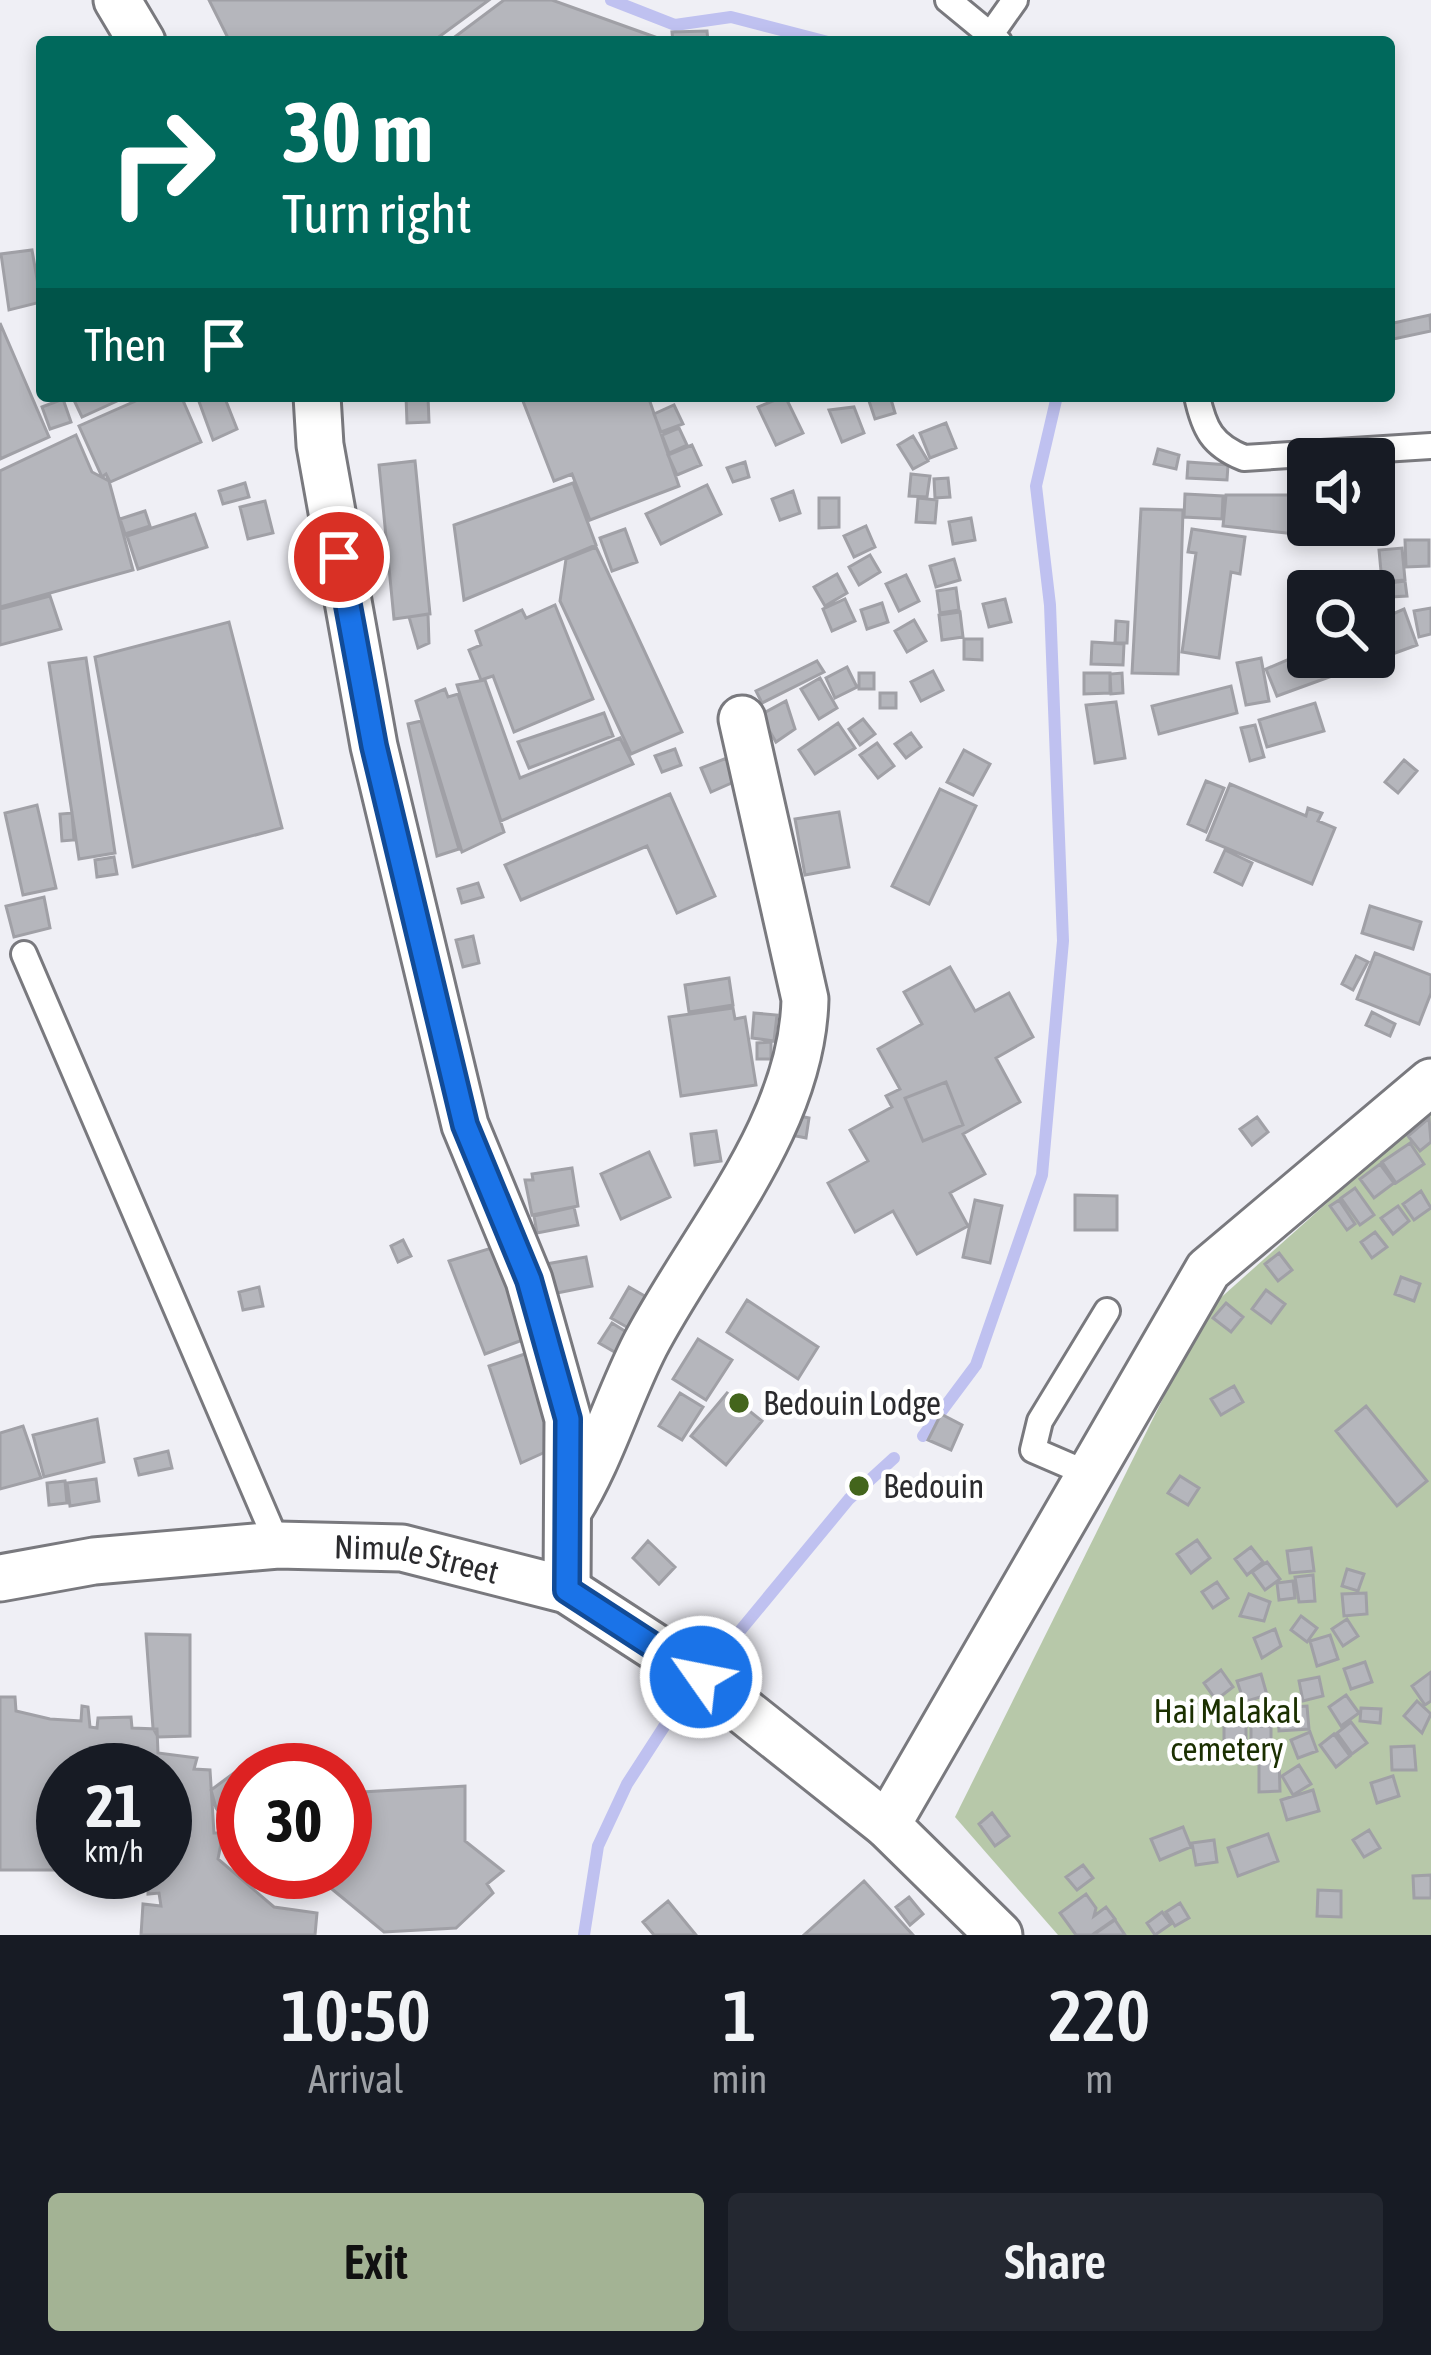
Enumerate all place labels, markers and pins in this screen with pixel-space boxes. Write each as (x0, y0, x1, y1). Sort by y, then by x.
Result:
pin (288, 506, 390, 608)
place label: Bedouin Lodge (763, 1384, 941, 1422)
marker: Bedouin Lodge (726, 1390, 752, 1416)
place label: Bedouin (883, 1467, 984, 1505)
marker: Bedouin (846, 1473, 872, 1499)

